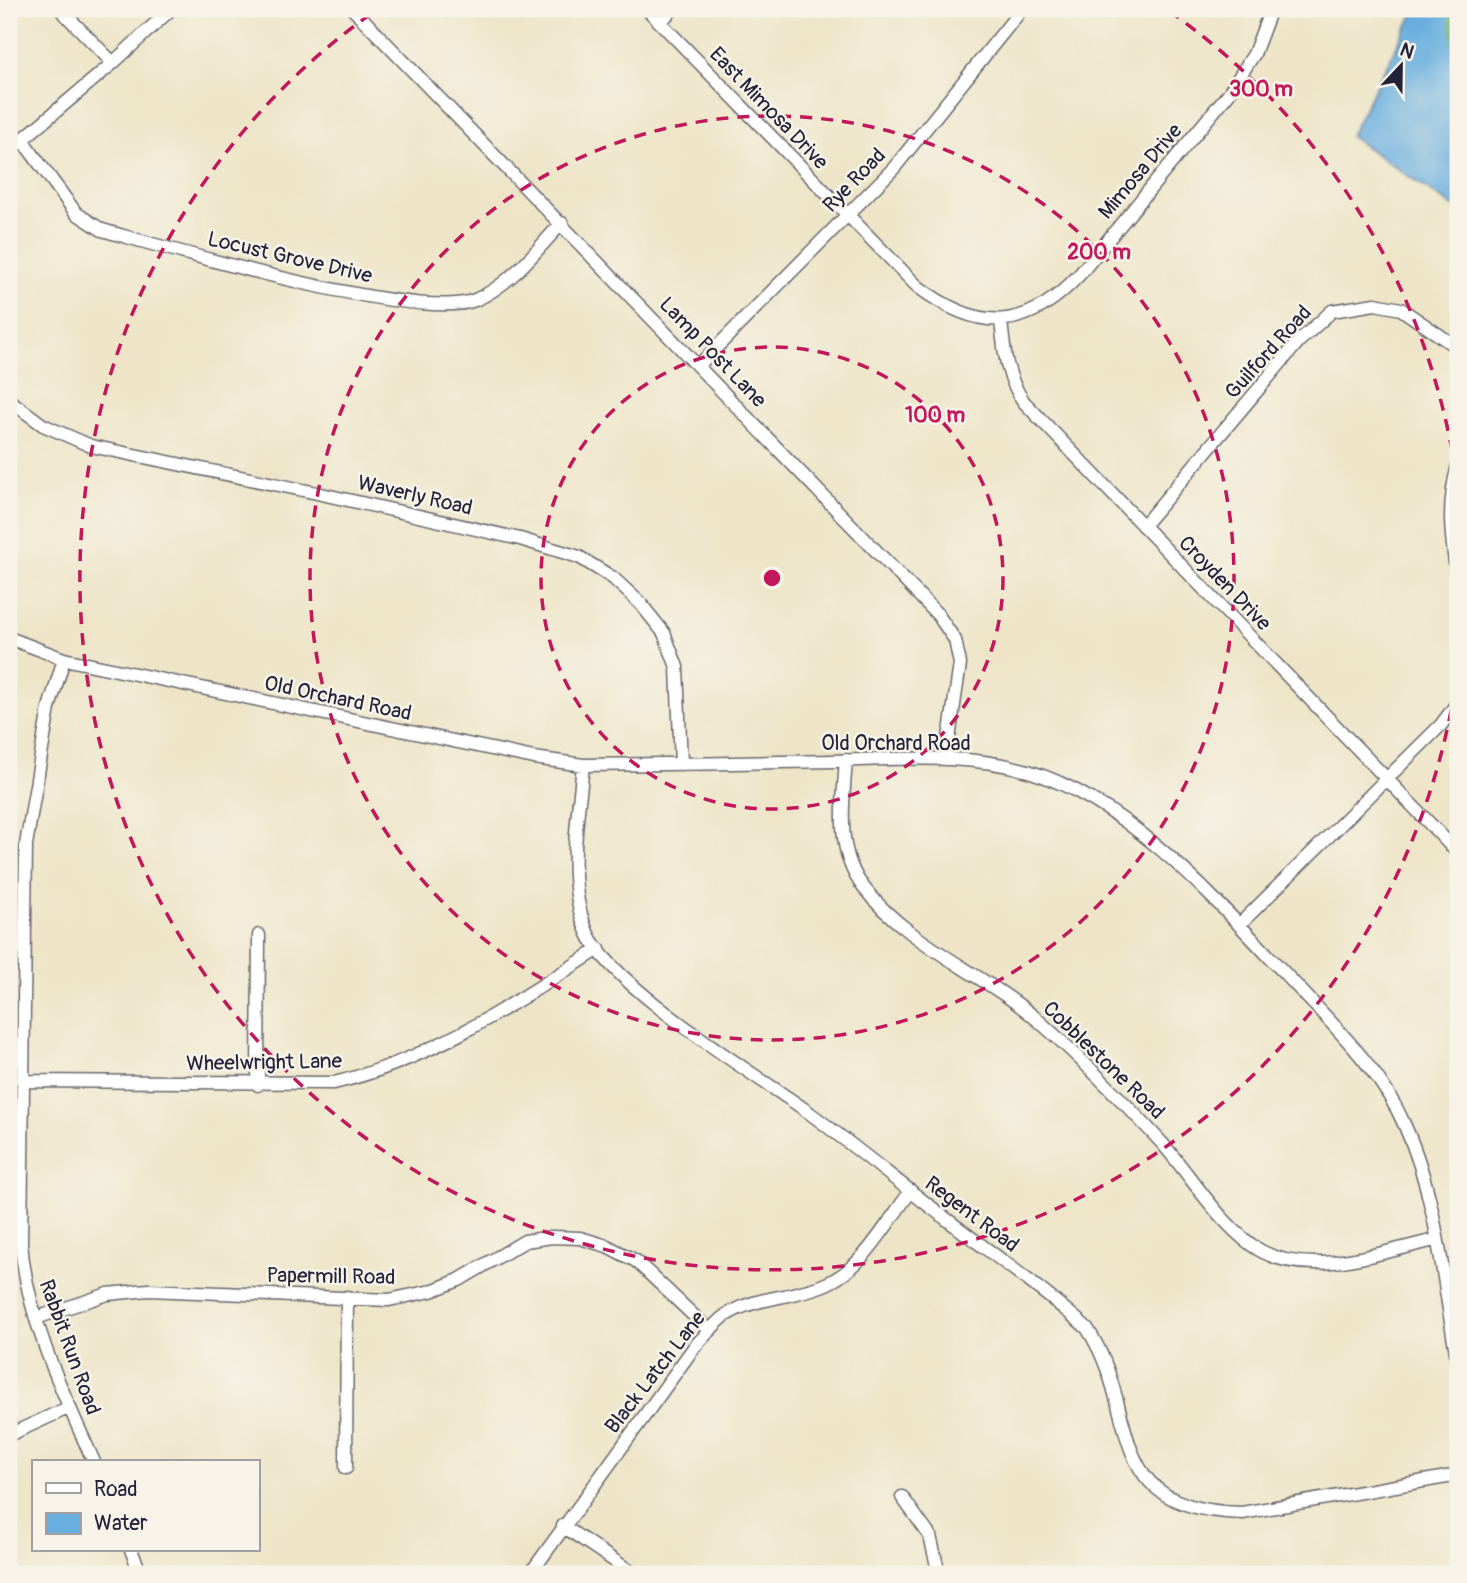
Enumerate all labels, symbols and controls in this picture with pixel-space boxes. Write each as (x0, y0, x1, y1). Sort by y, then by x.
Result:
north arrow (1366, 32, 1436, 102)
text: N (1397, 38, 1418, 65)
street label: East Mimosa Drive (703, 41, 834, 176)
text: 300 m (1229, 76, 1293, 103)
street label: Mimosa Drive (1092, 117, 1189, 225)
street label: Rye Road (817, 142, 892, 218)
street label: Locust Grove Drive (205, 225, 376, 290)
text: 200 m (1067, 239, 1131, 266)
street label: Lamp Post Lane (653, 291, 773, 414)
street label: Guilford Road (1219, 300, 1318, 405)
text: 100 m (905, 402, 965, 429)
street label: Waverly Road (355, 469, 475, 522)
street label: Croyden Drive (1173, 530, 1277, 637)
centre of rings (760, 566, 784, 590)
street label: Old Orchard Road (262, 670, 414, 727)
street label: Old Orchard Road (821, 730, 971, 757)
street label: Cobblestone Road (1037, 995, 1170, 1125)
street label: Wheelwright Lane (186, 1048, 343, 1077)
street label: Regent Road (919, 1170, 1024, 1259)
street label: Papermill Road (266, 1262, 396, 1291)
street label: Rabbit Run Road (33, 1276, 106, 1418)
street label: Black Latch Lane (599, 1305, 712, 1439)
legend (32, 1460, 259, 1552)
text: Road (94, 1476, 138, 1503)
text: Water (94, 1510, 148, 1537)

